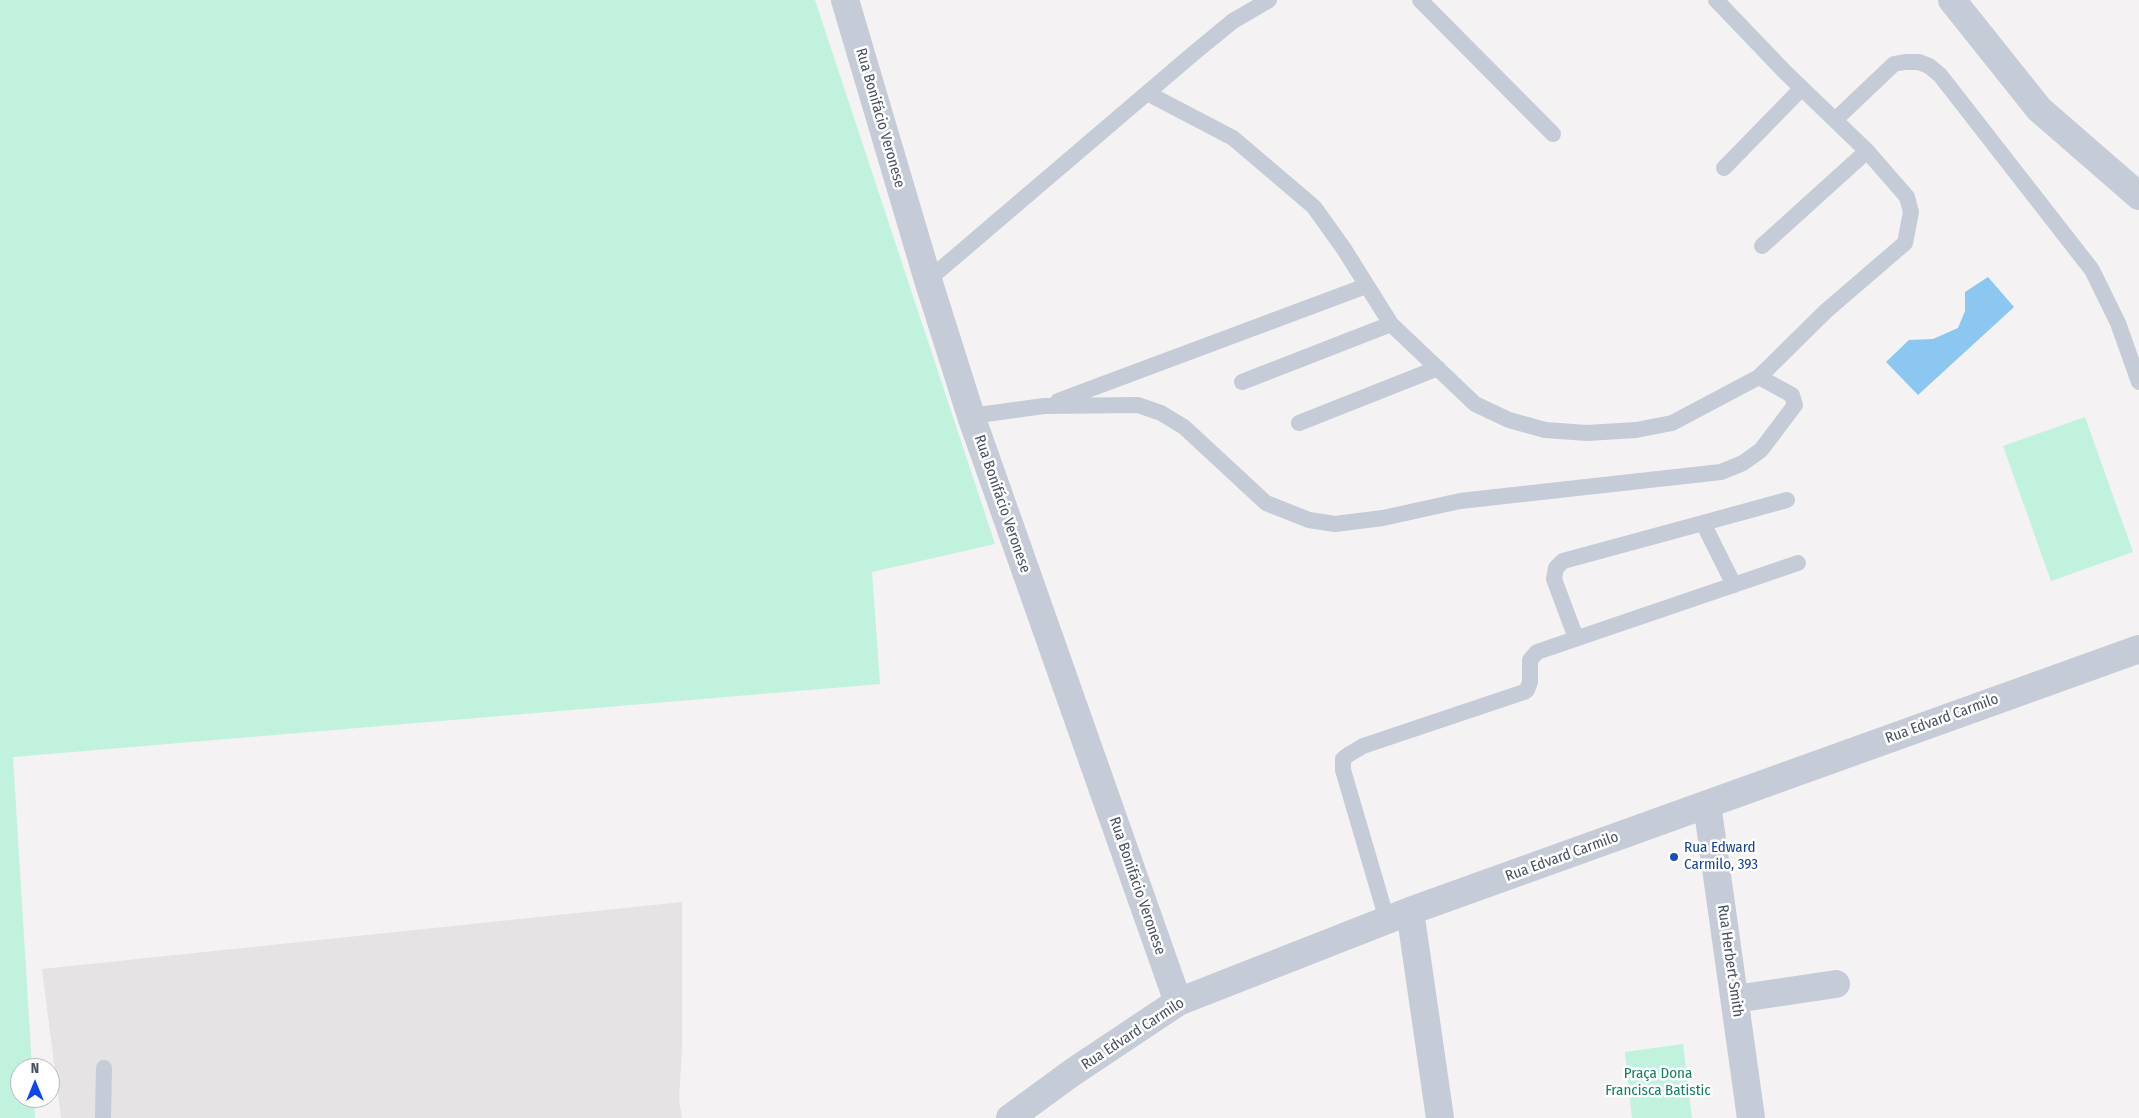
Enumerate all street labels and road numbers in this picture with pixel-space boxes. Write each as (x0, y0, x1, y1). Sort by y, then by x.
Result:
street label: Rua Bonifácio Veronese (851, 46, 909, 190)
street label: Rua Bonifácio Veronese (970, 433, 1034, 575)
street label: Rua Edvard Carmilo (1883, 690, 2001, 748)
street label: Rua Bonifácio Veronese (1105, 815, 1169, 957)
street label: Rua Edvard Carmilo (1503, 828, 1621, 886)
street label: Rua Herbert Smith (1713, 904, 1747, 1018)
street label: Rua Edvard Carmilo (1078, 994, 1188, 1074)

